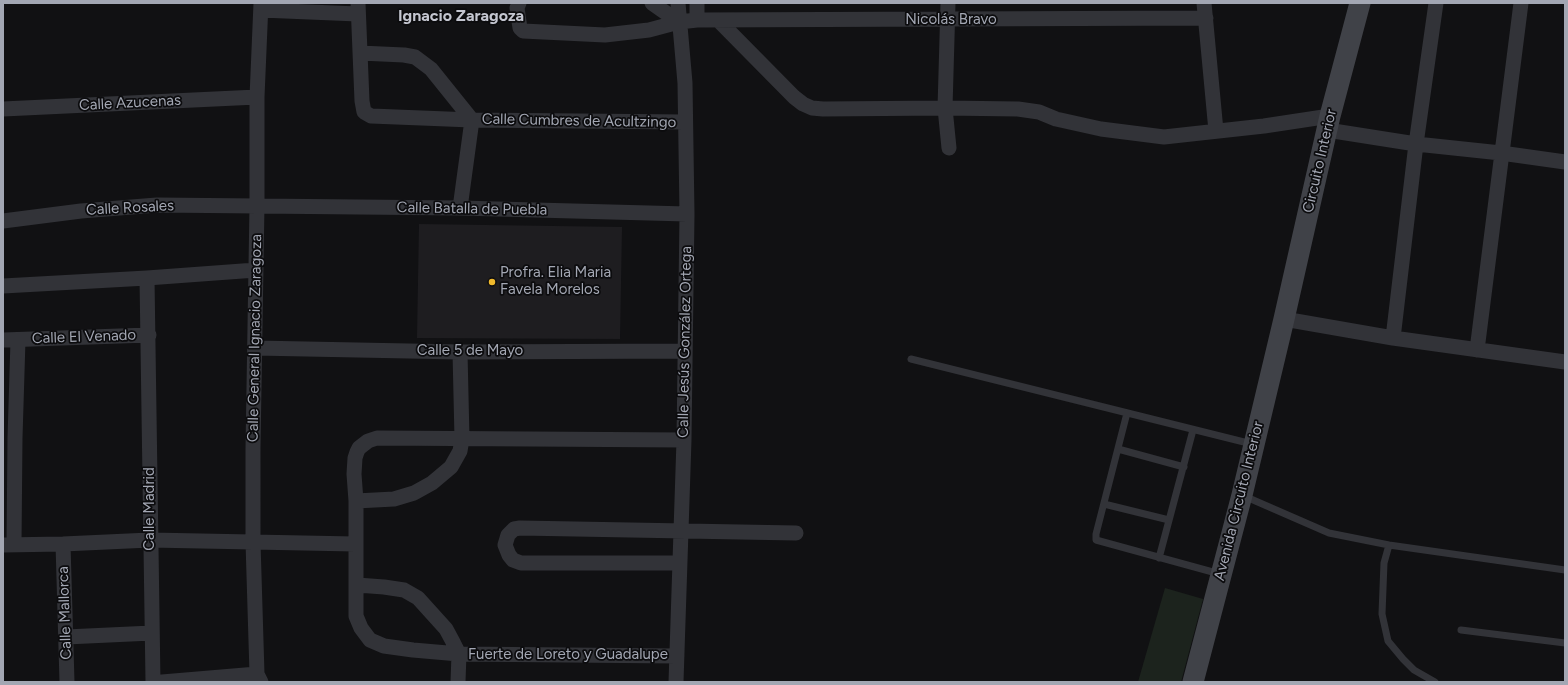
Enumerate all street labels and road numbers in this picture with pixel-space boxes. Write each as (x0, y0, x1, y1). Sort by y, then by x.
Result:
street label: Nicolás Bravo (905, 11, 997, 29)
street label: Calle Azucenas (79, 91, 181, 115)
street label: Circuito Interior (1299, 107, 1341, 215)
street label: Calle Cumbres de Acultzingo (482, 110, 676, 132)
street label: Calle Rosales (86, 197, 174, 219)
street label: Calle Batalla de Puebla (397, 199, 547, 219)
street label: Calle General Ignacio Zaragoza (244, 234, 266, 442)
street label: Calle Jesús González Ortega (674, 246, 696, 438)
street label: Calle El Venado (32, 326, 136, 348)
street label: Calle 5 de Mayo (417, 342, 523, 360)
street label: Avenida Circuito Interior (1210, 419, 1268, 583)
street label: Calle Madrid (141, 467, 159, 551)
street label: Calle Mallorca (54, 566, 76, 660)
street label: Fuerte de Loreto y Guadalupe (468, 646, 668, 664)

